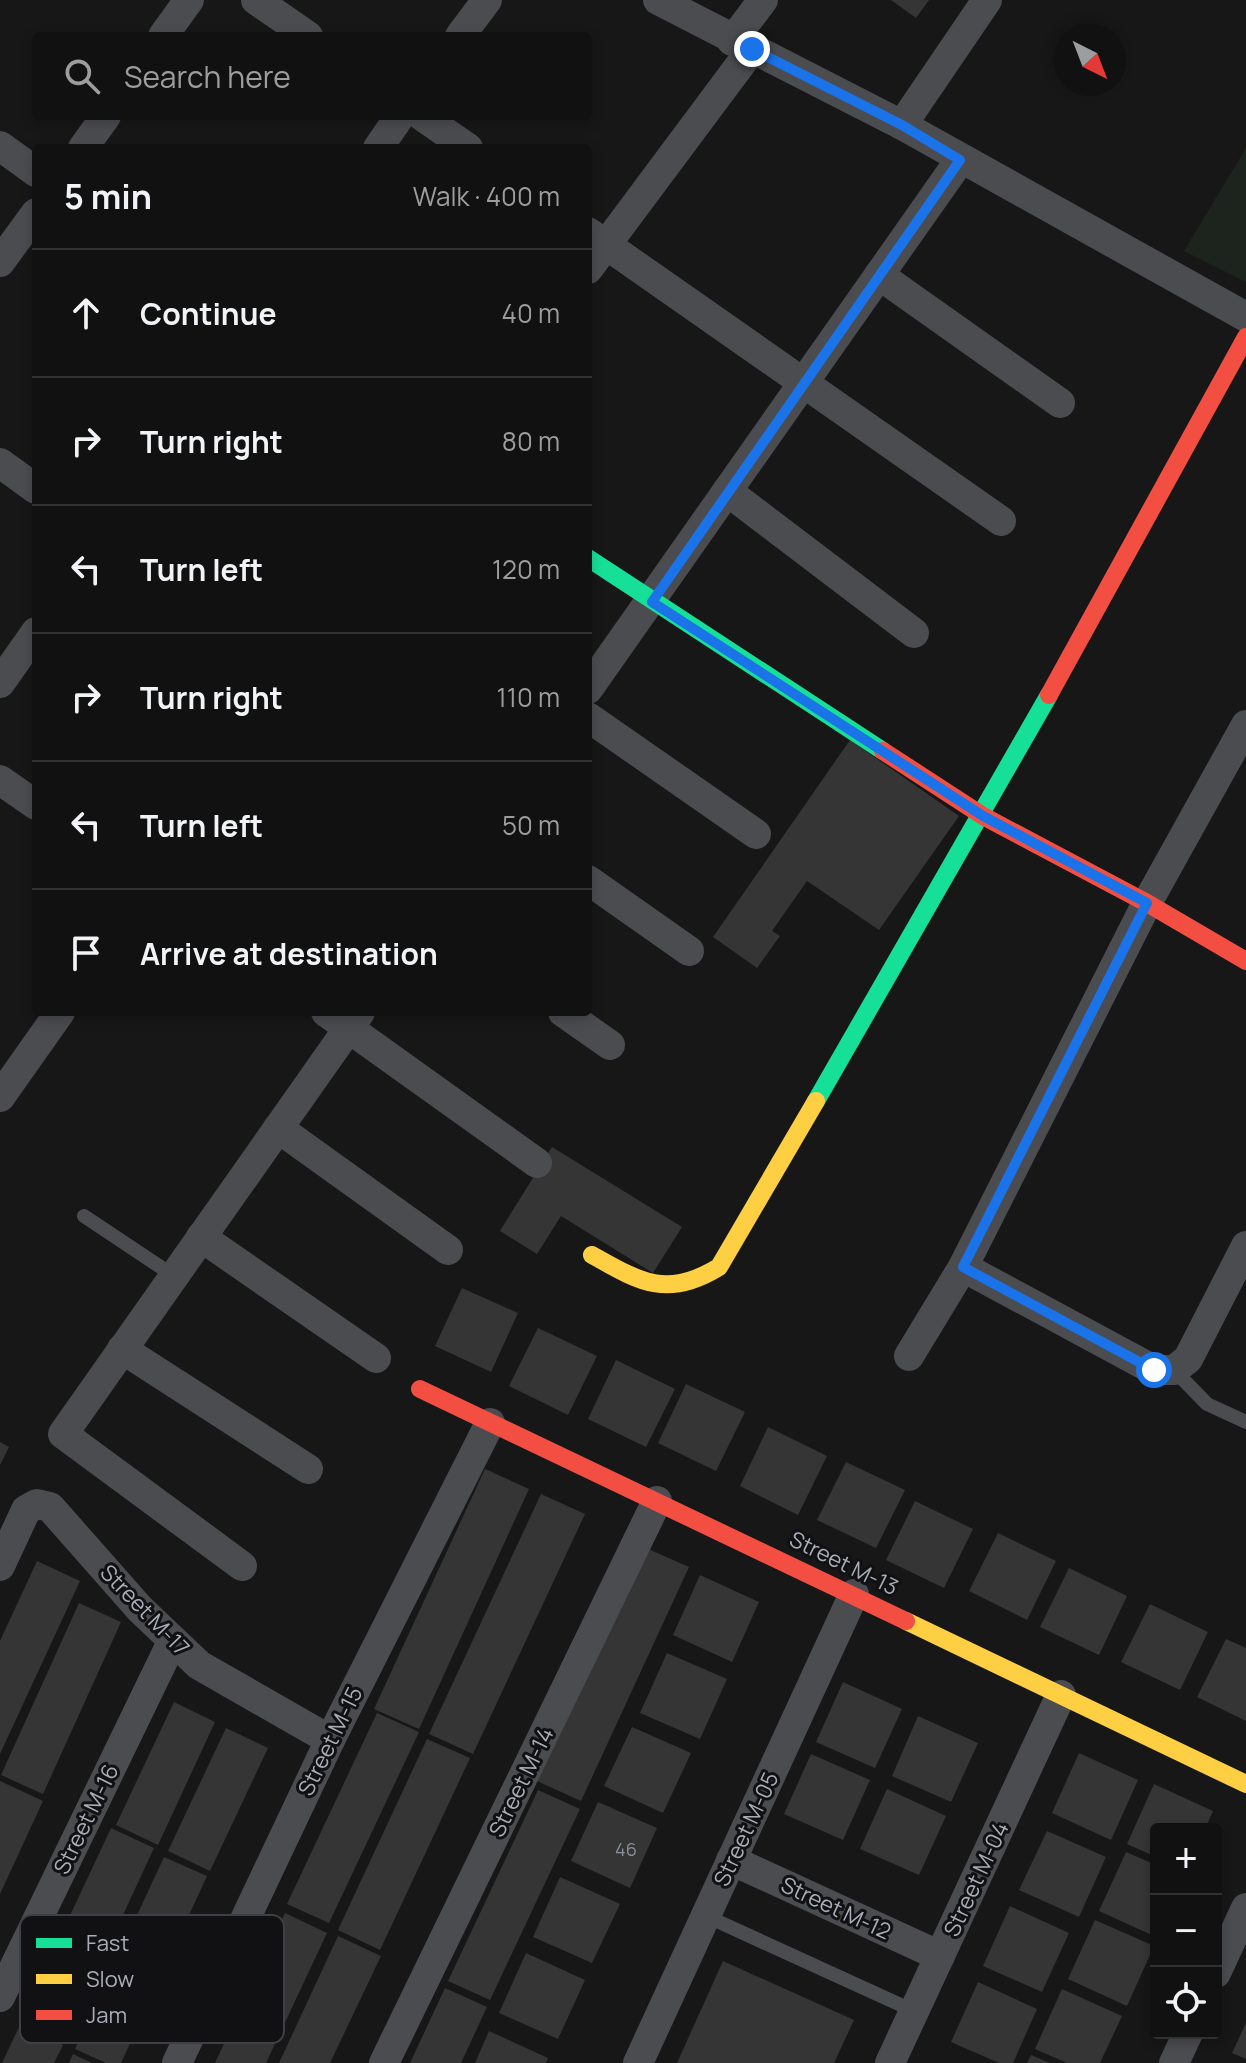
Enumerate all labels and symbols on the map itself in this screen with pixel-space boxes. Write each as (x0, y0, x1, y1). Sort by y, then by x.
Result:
north arrow (1054, 24, 1126, 96)
route end (734, 31, 770, 67)
route start (1136, 1352, 1172, 1388)
street label: Street M-13 (785, 1524, 903, 1602)
street label: Street M-17 (94, 1558, 196, 1662)
street label: Street M-15 (291, 1681, 369, 1801)
street label: Street M-14 (482, 1722, 560, 1842)
street label: Street M-16 (46, 1759, 126, 1879)
street label: Street M-05 (706, 1767, 786, 1891)
street label: Street M-04 (936, 1817, 1016, 1941)
house number: 46 (615, 1837, 637, 1861)
street label: Street M-12 (776, 1869, 896, 1947)
legend (20, 1915, 284, 2043)
text: Fast (86, 1928, 129, 1958)
text: Slow (86, 1964, 134, 1994)
text: Jam (86, 2000, 127, 2030)

